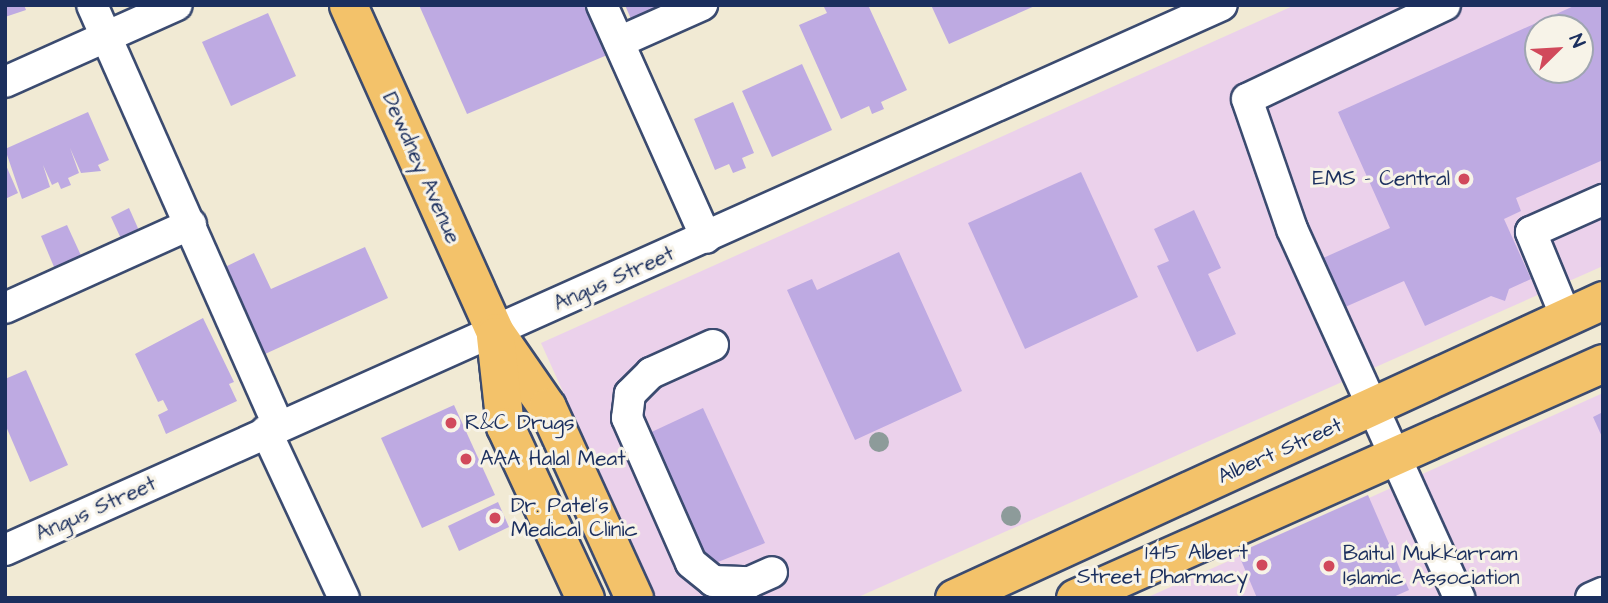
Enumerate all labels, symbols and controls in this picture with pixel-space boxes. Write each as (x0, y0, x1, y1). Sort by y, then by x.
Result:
north arrow (1524, 14, 1594, 84)
text: N (1562, 30, 1592, 52)
street label: Dewdney Avenue (376, 89, 466, 247)
place label: EMS - Central (1313, 166, 1450, 192)
marker: EMS - Central (1456, 171, 1472, 187)
street label: Angus Street (550, 241, 678, 317)
place label: R&C Drugs (465, 410, 575, 436)
street label: Albert Street (1214, 412, 1346, 490)
marker: R&C Drugs (443, 415, 459, 431)
place label: AAA Halal Meat (480, 446, 626, 472)
marker: AAA Halal Meat (458, 451, 474, 467)
street label: Angus Street (32, 471, 160, 547)
place label: Dr. Patel's Medical Clinic (511, 493, 638, 543)
marker: Dr. Patel's Medical Clinic (485, 508, 505, 528)
place label: 1415 Albert Street Pharmacy (1077, 540, 1248, 590)
place label: Baitul Mukkarram Islamic Association (1343, 541, 1519, 591)
marker: 1415 Albert Street Pharmacy (1254, 557, 1270, 573)
marker: Baitul Mukkarram Islamic Association (1321, 558, 1337, 574)

